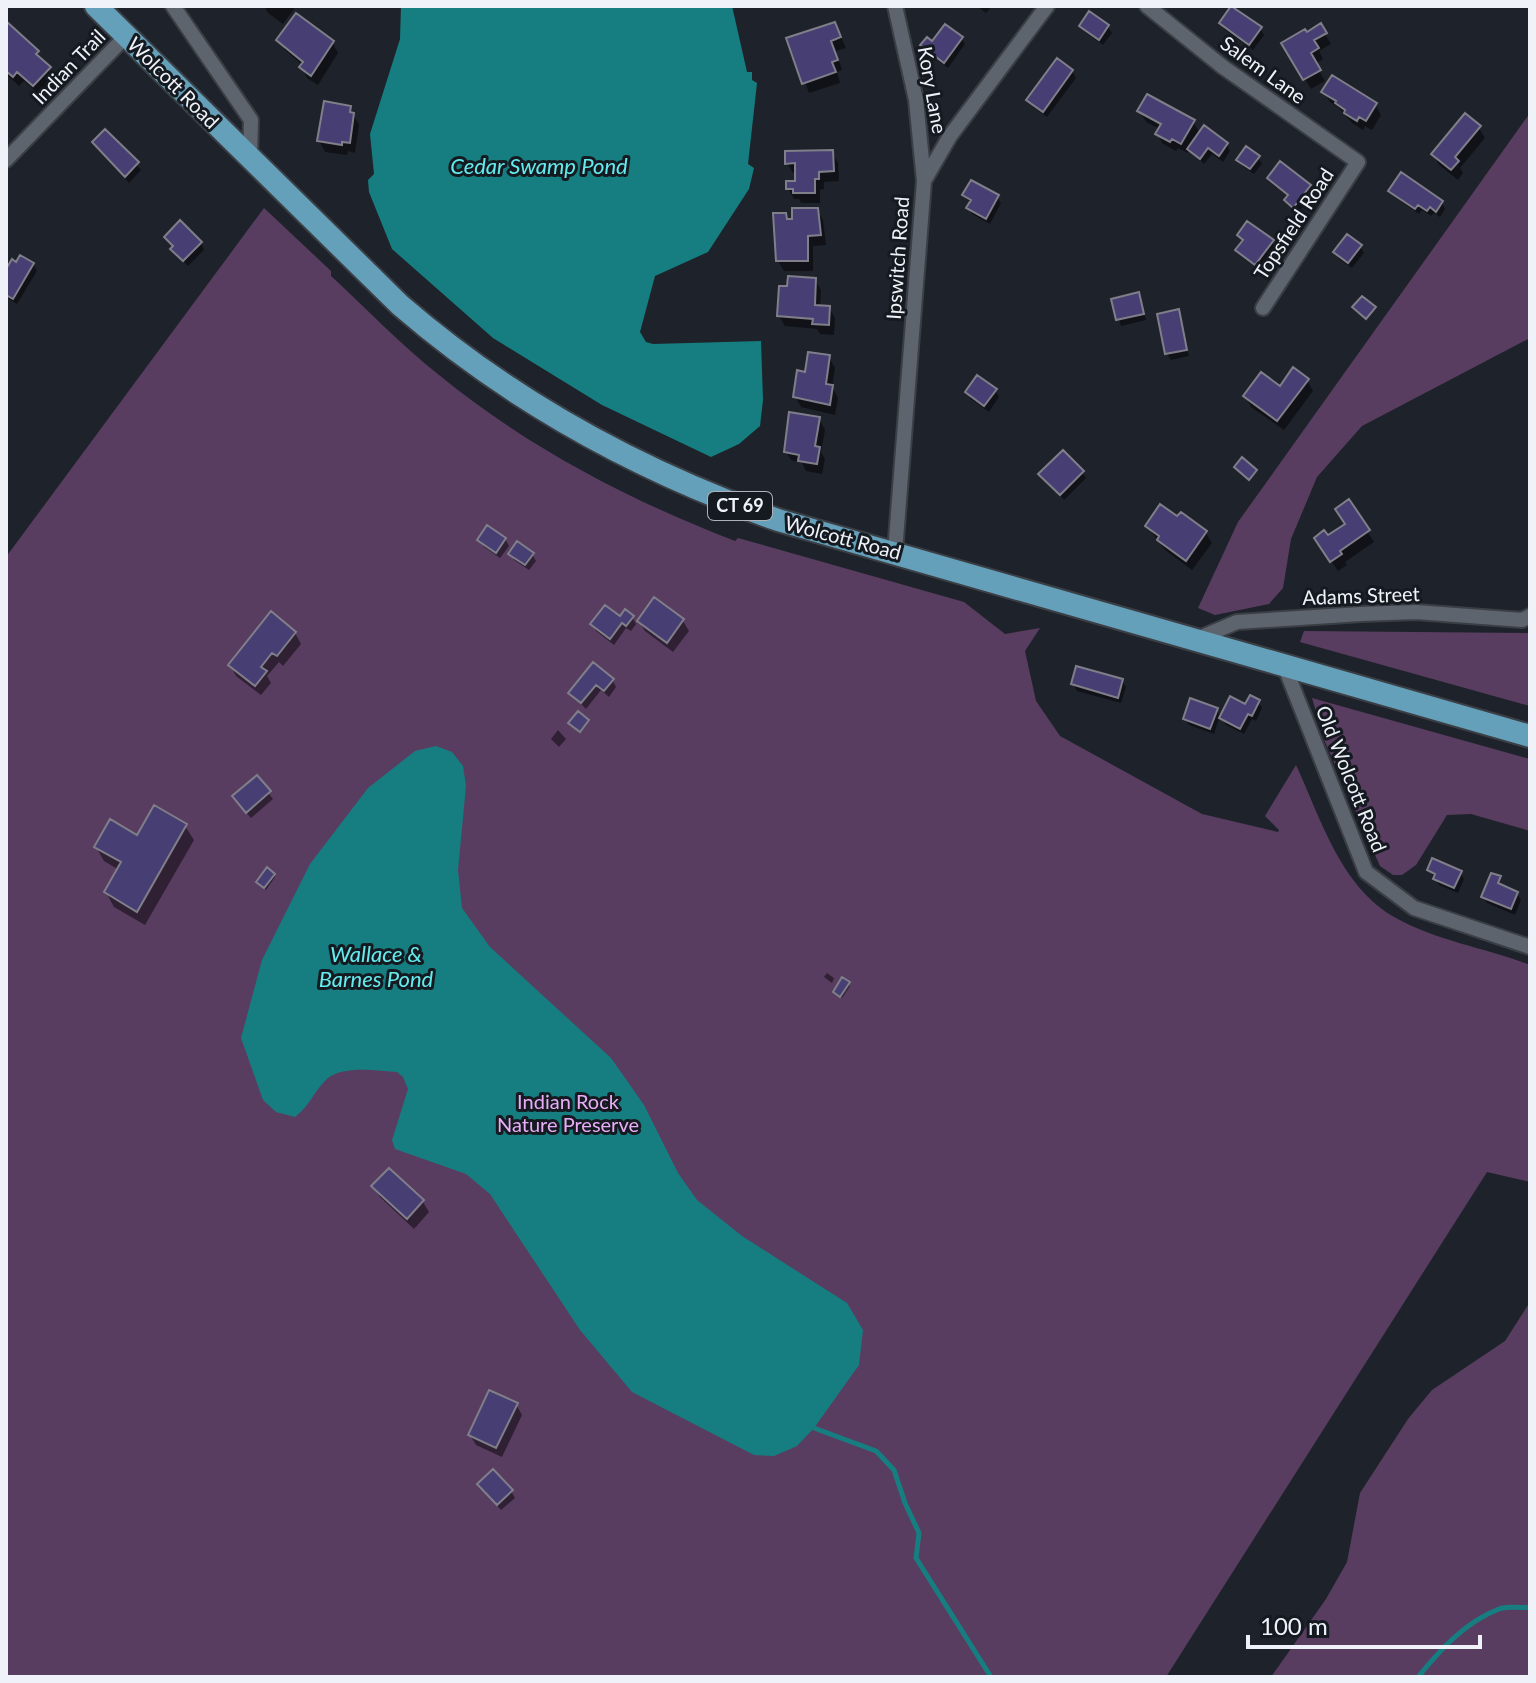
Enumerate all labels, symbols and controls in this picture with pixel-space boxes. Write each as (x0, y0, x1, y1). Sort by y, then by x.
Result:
street label: Indian Trail (27, 24, 110, 109)
street label: Salem Lane (1216, 30, 1311, 108)
street label: Wolcott Road (123, 32, 224, 133)
street label: Kory Lane (914, 44, 952, 135)
water label: Cedar Swamp Pond (450, 152, 628, 179)
street label: Topsfield Road (1248, 163, 1338, 284)
street label: Ipswitch Road (881, 196, 913, 320)
road number: CT 69 (708, 492, 772, 520)
street label: Wolcott Road (783, 510, 904, 564)
street label: Adams Street (1302, 581, 1420, 609)
street label: Old Wolcott Road (1312, 702, 1392, 855)
water label: Wallace & Barnes Pond (319, 940, 434, 992)
park label: Indian Rock Nature Preserve (497, 1089, 639, 1136)
scale bar (1248, 1599, 1480, 1649)
text: 100 m (1260, 1611, 1328, 1640)

